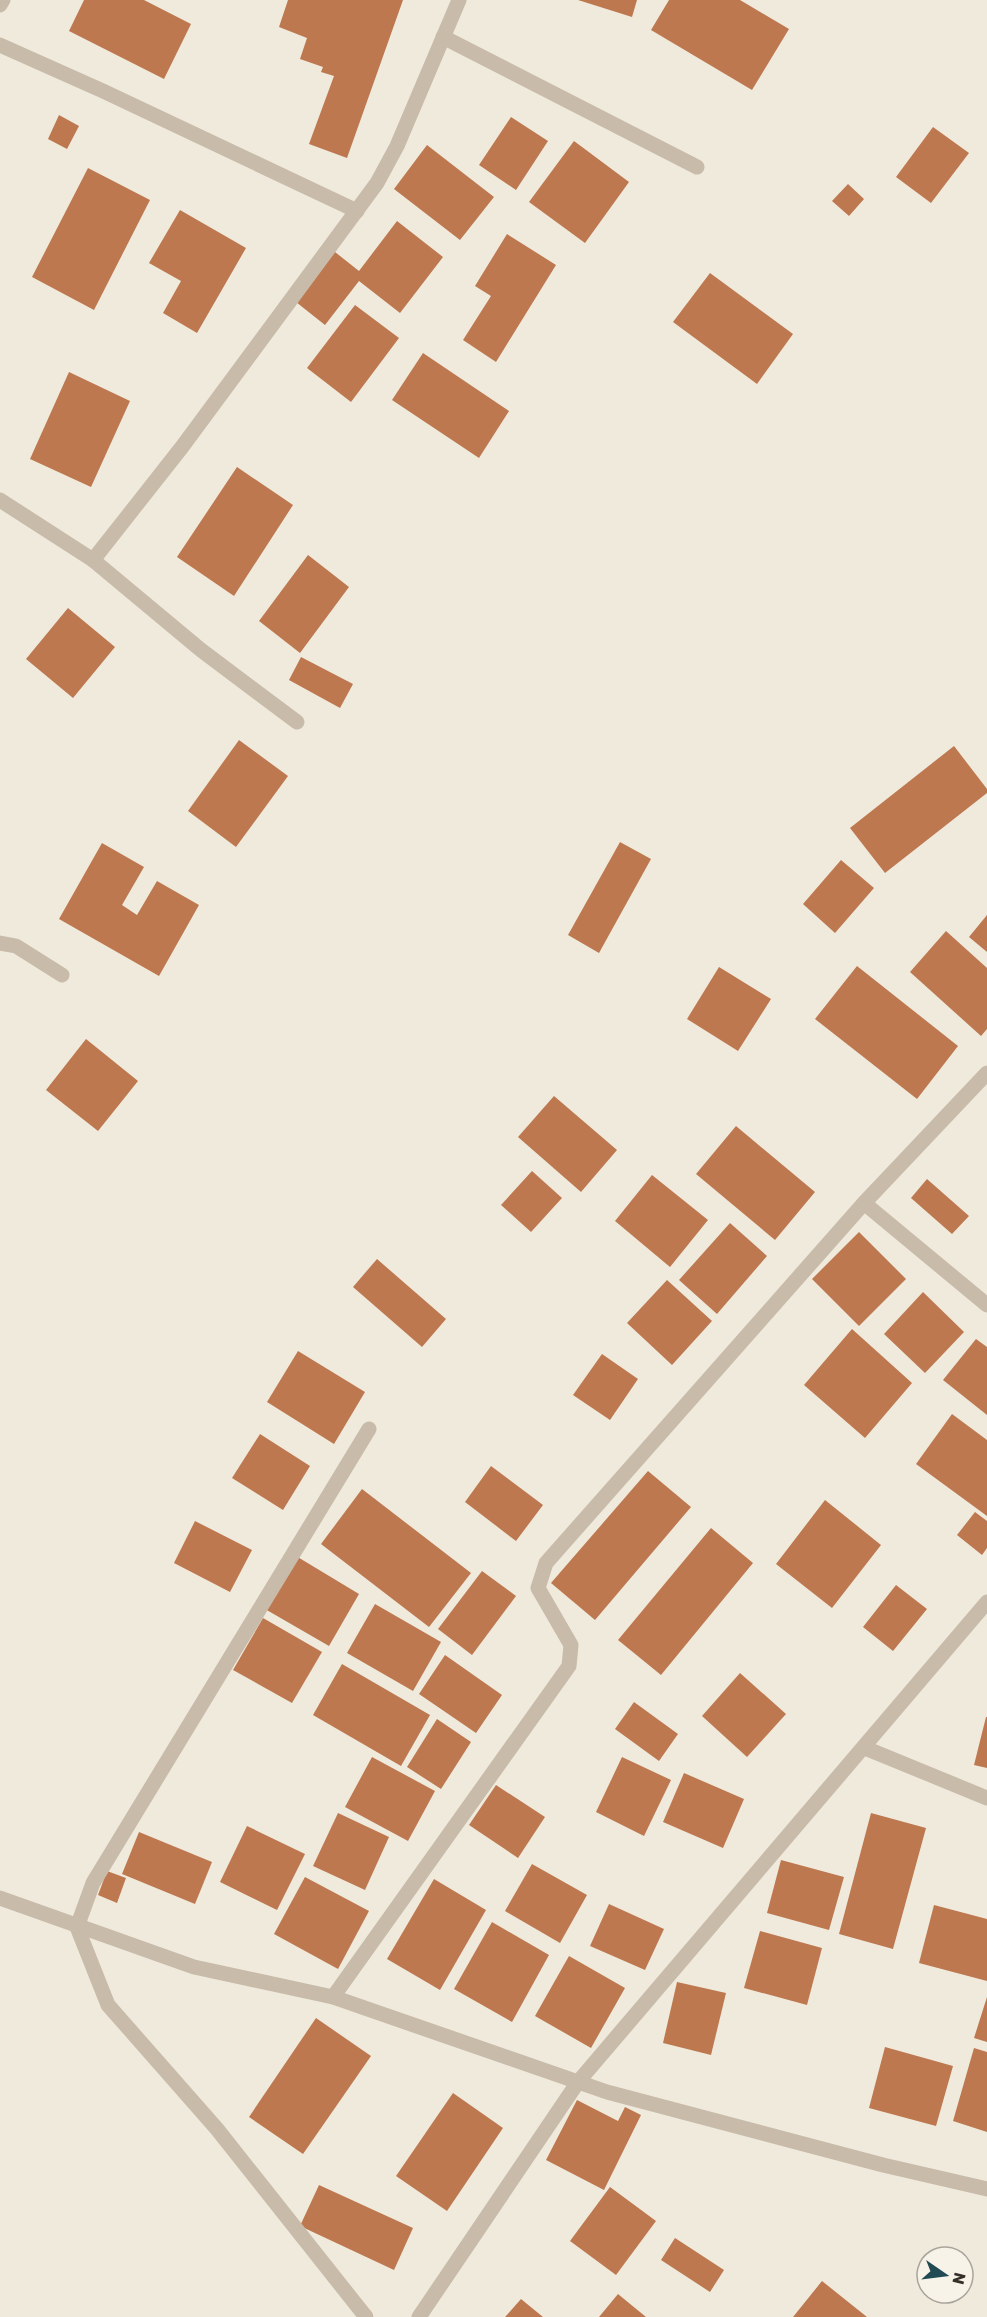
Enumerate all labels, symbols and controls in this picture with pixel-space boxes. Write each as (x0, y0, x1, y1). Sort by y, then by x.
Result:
north arrow (915, 2245, 975, 2305)
text: N (948, 2271, 970, 2286)

